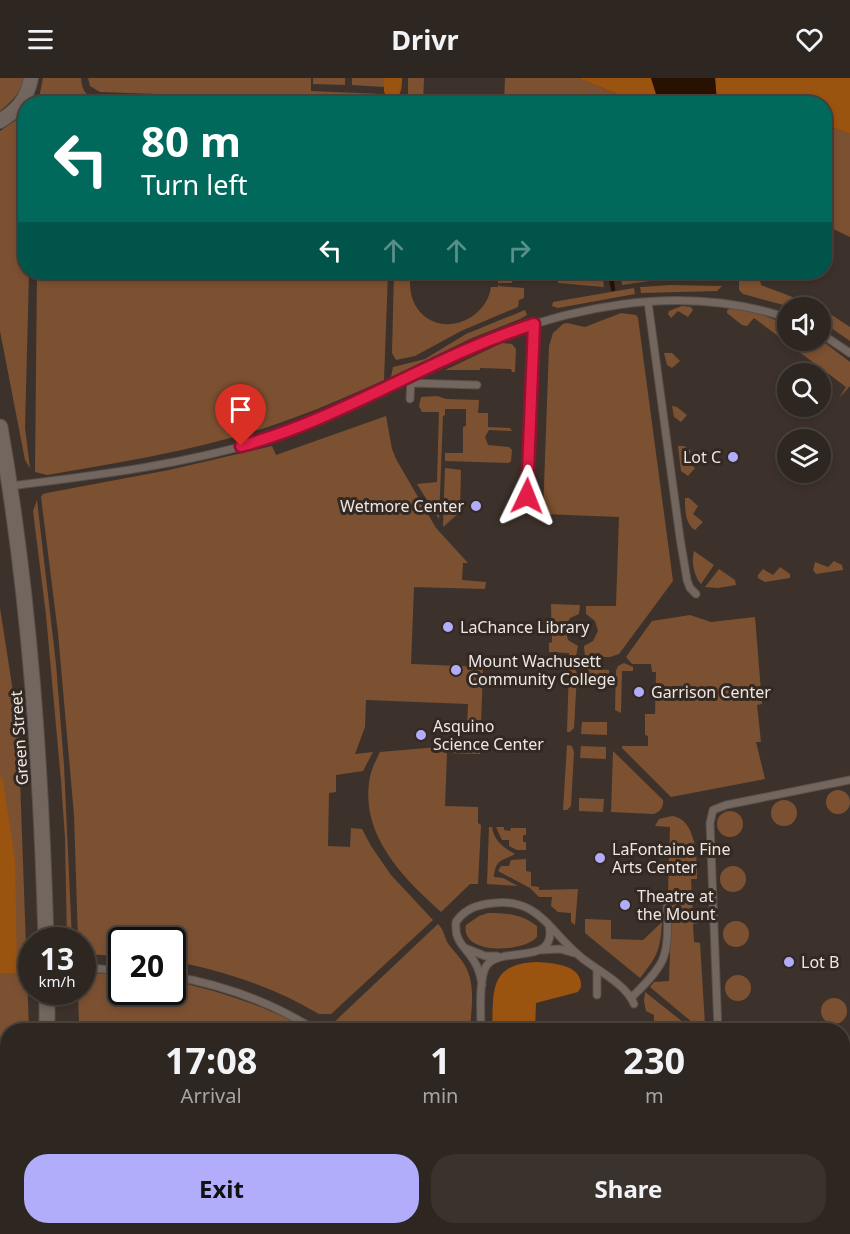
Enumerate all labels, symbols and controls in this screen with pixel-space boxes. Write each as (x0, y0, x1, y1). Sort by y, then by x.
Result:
text: Drivr (391, 21, 459, 58)
icon: menu (24, 23, 57, 56)
icon: heart (793, 23, 826, 56)
text: 80 m (141, 112, 241, 169)
icon: left (42, 120, 120, 198)
text: Turn left (141, 166, 247, 203)
icon: left (314, 234, 347, 267)
icon: ahead (377, 234, 410, 267)
icon: ahead (440, 234, 473, 267)
icon: right (503, 234, 536, 267)
map controls (777, 297, 831, 483)
button: sound (777, 297, 831, 351)
button: search (777, 363, 831, 417)
pin (215, 384, 266, 446)
icon: arrive (224, 393, 257, 426)
button: layers (777, 429, 831, 483)
place label: Lot C (683, 446, 721, 468)
marker: Lot C (726, 450, 740, 464)
position arrow (495, 464, 559, 528)
place label: Wetmore Center (340, 495, 464, 517)
marker: Wetmore Center (469, 499, 483, 513)
place label: LaChance Library (460, 616, 590, 638)
marker: LaChance Library (441, 620, 455, 634)
place label: Mount Wachusett Community College (468, 650, 616, 690)
marker: Mount Wachusett Community College (449, 663, 463, 677)
place label: Garrison Center (651, 681, 771, 703)
marker: Garrison Center (632, 685, 646, 699)
street label: Green Street (5, 690, 33, 786)
place label: Asquino Science Center (433, 715, 544, 755)
marker: Asquino Science Center (414, 728, 428, 742)
place label: LaFontaine Fine Arts Center (612, 838, 731, 878)
marker: LaFontaine Fine Arts Center (593, 851, 607, 865)
place label: Theatre at the Mount (637, 885, 716, 925)
marker: Theatre at the Mount (618, 898, 632, 912)
speed limit sign: 20 (108, 927, 186, 1005)
text: 13 (40, 938, 74, 979)
place label: Lot B (801, 951, 839, 973)
marker: Lot B (782, 955, 796, 969)
text: km/h (39, 971, 75, 991)
text: 17:08 (165, 1036, 257, 1085)
text: 1 (430, 1036, 451, 1085)
text: 230 (623, 1036, 685, 1085)
text: Arrival (181, 1082, 242, 1109)
text: min (422, 1082, 458, 1109)
text: m (645, 1082, 664, 1109)
button: Exit (24, 1154, 419, 1223)
button: Share (431, 1154, 826, 1223)

